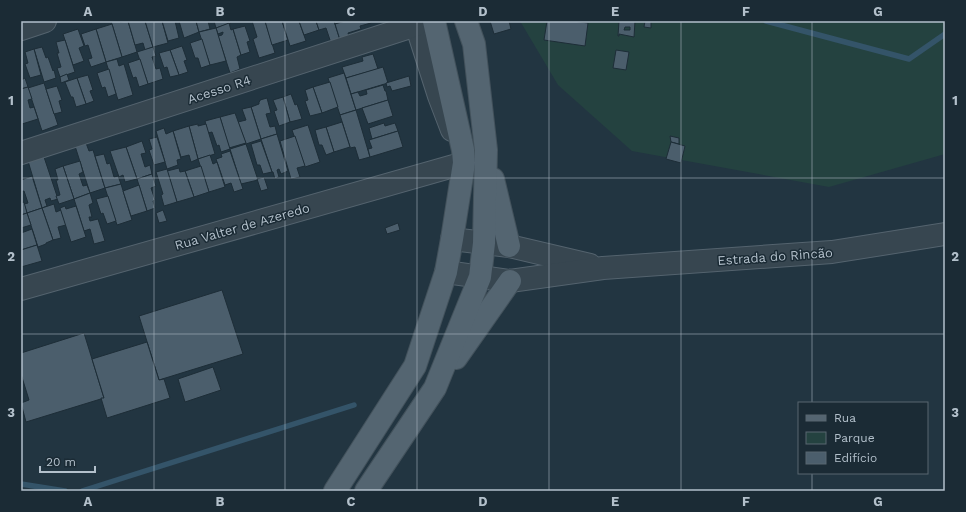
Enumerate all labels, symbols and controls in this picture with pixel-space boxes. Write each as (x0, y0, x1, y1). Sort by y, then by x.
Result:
text: A (84, 4, 93, 19)
text: B (216, 4, 225, 19)
text: C (347, 4, 356, 19)
text: D (478, 4, 488, 19)
text: E (611, 4, 619, 19)
text: F (742, 4, 750, 19)
text: G (873, 4, 883, 19)
street label: Acesso R4 (186, 72, 253, 107)
text: 1 (8, 93, 14, 108)
text: 1 (952, 93, 958, 108)
street label: Rua Valter de Azeredo (173, 200, 312, 253)
street label: Estrada do Rincão (717, 245, 833, 268)
text: 2 (7, 249, 15, 264)
text: 2 (951, 249, 959, 264)
legend (798, 402, 928, 474)
text: 3 (7, 405, 15, 420)
text: 3 (951, 405, 959, 420)
text: Rua (834, 411, 856, 425)
text: Parque (834, 431, 875, 445)
scale bar (40, 448, 95, 474)
text: Edifício (834, 451, 877, 465)
text: 20 m (46, 455, 76, 469)
text: A (84, 494, 93, 509)
text: B (216, 494, 225, 509)
text: C (347, 494, 356, 509)
text: D (478, 494, 488, 509)
text: E (611, 494, 619, 509)
text: F (742, 494, 750, 509)
text: G (873, 494, 883, 509)

